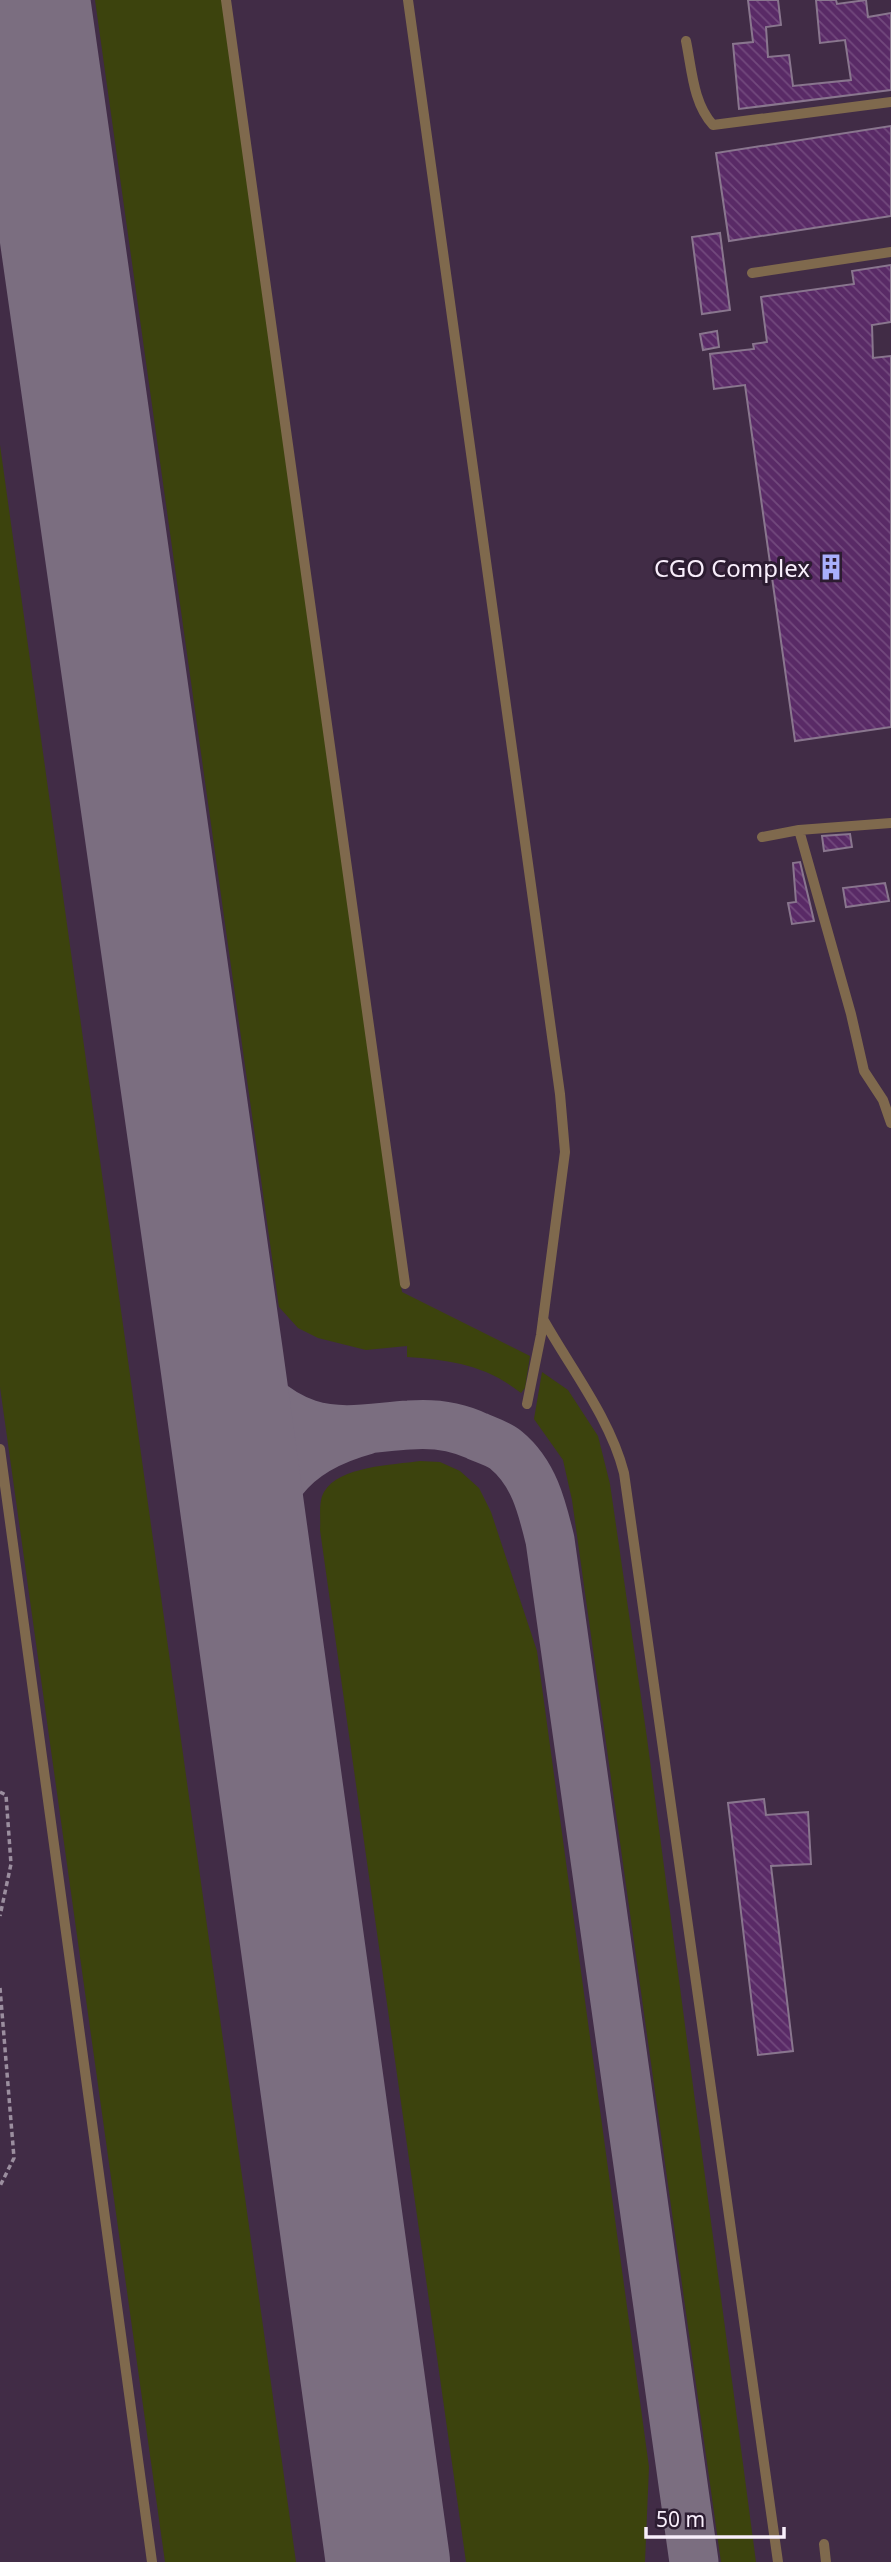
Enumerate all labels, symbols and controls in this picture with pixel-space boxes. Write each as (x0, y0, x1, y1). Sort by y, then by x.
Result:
place label: CGO Complex (654, 551, 810, 584)
building icon: CGO Complex (816, 552, 846, 582)
scale bar (646, 2496, 784, 2540)
text: 50 m (656, 2505, 705, 2533)

